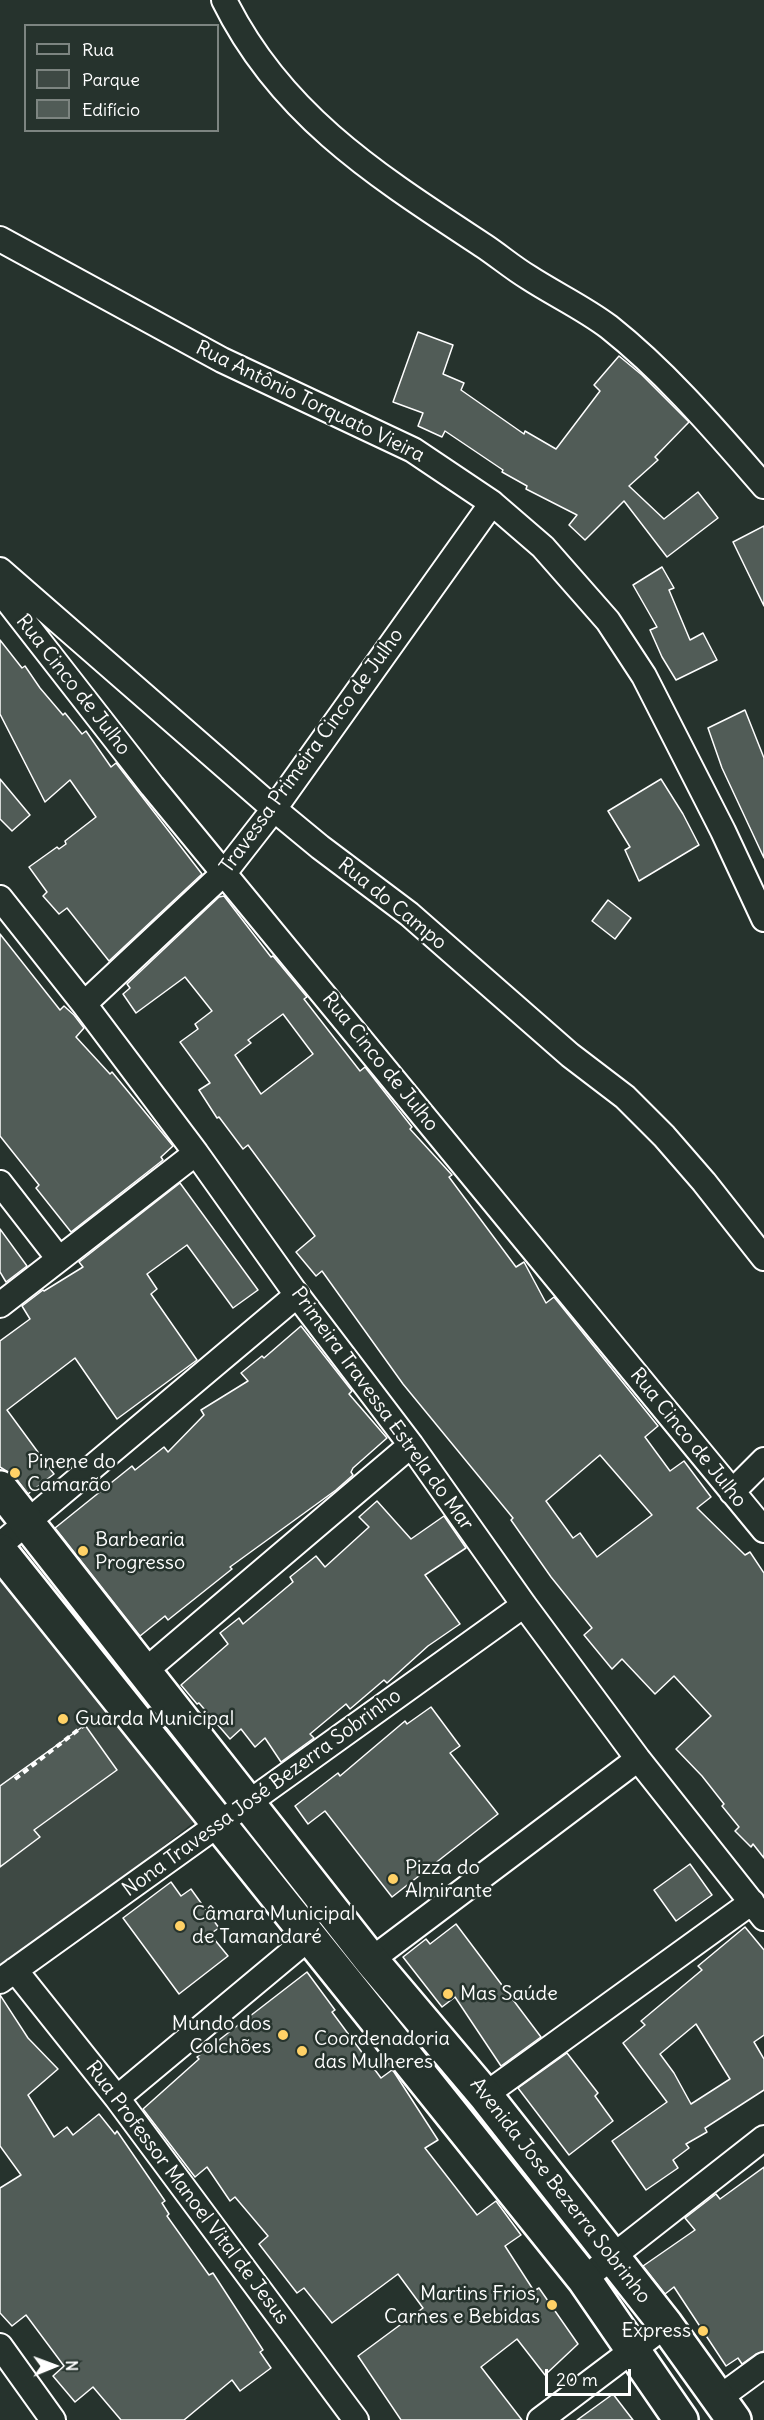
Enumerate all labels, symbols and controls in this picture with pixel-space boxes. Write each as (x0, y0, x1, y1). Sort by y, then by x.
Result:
legend (24, 24, 219, 132)
text: Rua (82, 38, 114, 61)
text: Parque (82, 68, 140, 91)
text: Edifício (82, 98, 140, 121)
street label: Rua Antônio Torquato Vieira (192, 336, 428, 468)
street label: Rua Cinco de Julho (11, 610, 135, 760)
street label: Travessa Primeira Cinco de Julho (215, 624, 409, 878)
street label: Rua do Campo (333, 853, 451, 955)
street label: Rua Cinco de Julho (317, 988, 443, 1136)
street label: Primeira Travessa Estrela do Mar (286, 1283, 478, 1535)
street label: Rua Cinco de Julho (625, 1364, 751, 1512)
place label: Pinene do Camarão (27, 1450, 116, 1497)
marker: Pinene do Camarão (8, 1466, 22, 1480)
place label: Barbearia Progresso (95, 1528, 185, 1575)
marker: Barbearia Progresso (76, 1544, 90, 1558)
street label: Nona Travessa José Bezerra Sobrinho (118, 1684, 406, 1902)
place label: Guarda Municipal (75, 1707, 234, 1731)
marker: Guarda Municipal (56, 1712, 70, 1726)
place label: Pizza do Almirante (405, 1856, 492, 1903)
marker: Pizza do Almirante (386, 1872, 400, 1886)
place label: Câmara Municipal de Tamandaré (192, 1902, 355, 1949)
marker: Câmara Municipal de Tamandaré (173, 1919, 187, 1933)
place label: Mas Saúde (460, 1982, 558, 2006)
marker: Mas Saúde (441, 1987, 455, 2001)
place label: Mundo dos Colchões (172, 2012, 271, 2059)
place label: Coordenadoria das Mulheres (314, 2027, 450, 2074)
marker: Mundo dos Colchões (276, 2028, 290, 2042)
marker: Coordenadoria das Mulheres (295, 2044, 309, 2058)
street label: Rua Professor Manoel Vital de Jesus (80, 2057, 294, 2329)
street label: Avenida Jose Bezerra Sobrinho (464, 2073, 656, 2309)
place label: Martins Frios, Carnes e Bebidas (384, 2282, 540, 2329)
marker: Martins Frios, Carnes e Bebidas (545, 2298, 559, 2312)
place label: Express (622, 2319, 691, 2343)
marker: Express (696, 2324, 710, 2338)
north arrow (24, 2336, 84, 2396)
scale bar (548, 2357, 634, 2395)
text: N (62, 2360, 82, 2371)
text: 20 m (556, 2368, 598, 2391)

